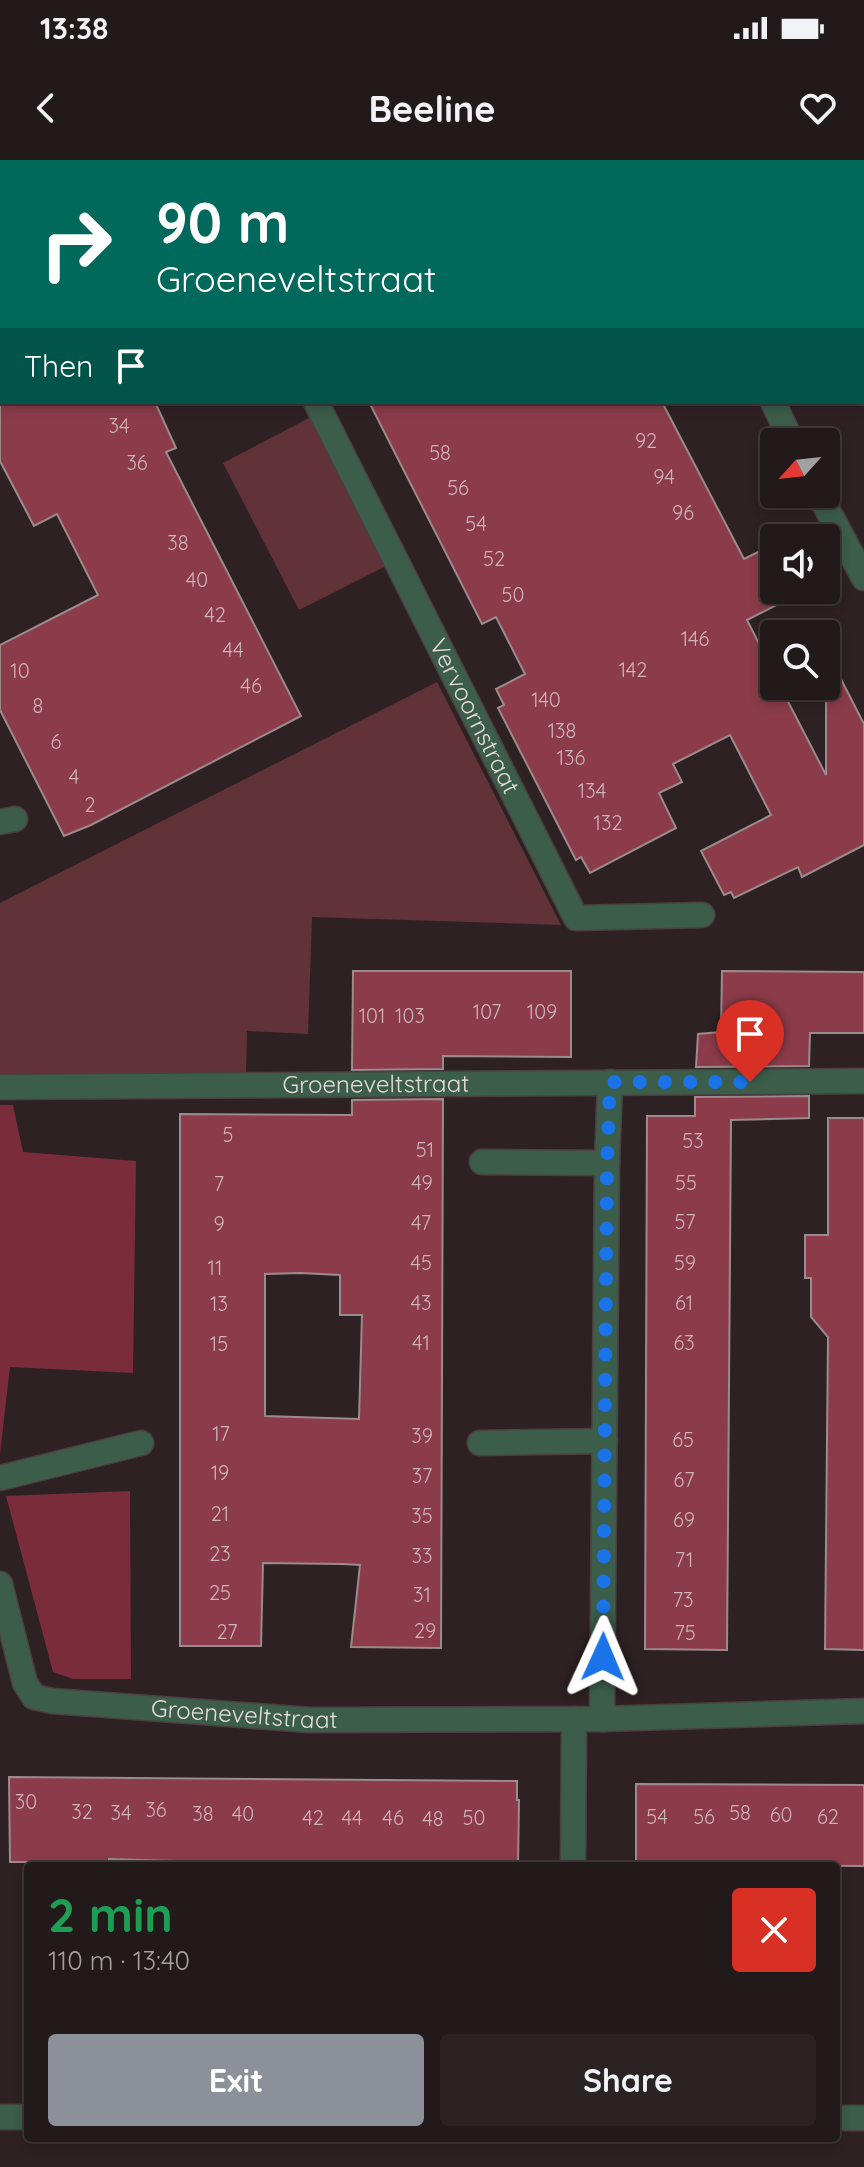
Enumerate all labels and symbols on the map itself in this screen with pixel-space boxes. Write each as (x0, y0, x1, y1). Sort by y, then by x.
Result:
house number: 34 (108, 413, 130, 438)
house number: 92 (635, 428, 657, 453)
north arrow (760, 428, 840, 508)
house number: 58 (429, 440, 451, 465)
house number: 36 (126, 450, 148, 475)
house number: 94 (653, 464, 675, 489)
house number: 56 (447, 475, 469, 500)
house number: 96 (672, 500, 694, 525)
house number: 54 (465, 511, 487, 536)
house number: 38 (167, 530, 189, 555)
house number: 52 (483, 546, 505, 571)
house number: 40 (186, 567, 208, 592)
house number: 50 (502, 582, 524, 607)
house number: 42 (204, 602, 226, 627)
house number: 146 (681, 626, 709, 651)
street label: Vervoornstraat (424, 633, 527, 799)
house number: 44 (222, 637, 244, 662)
house number: 142 (619, 657, 647, 682)
house number: 10 (10, 658, 30, 683)
house number: 46 (240, 673, 262, 698)
house number: 140 (531, 687, 561, 712)
house number: 8 (33, 693, 43, 718)
house number: 138 (548, 718, 576, 743)
house number: 6 (51, 729, 62, 754)
house number: 136 (557, 745, 586, 770)
house number: 4 (69, 764, 79, 789)
house number: 134 (578, 778, 606, 803)
house number: 2 (84, 792, 96, 817)
house number: 132 (594, 810, 622, 835)
house number: 107 (473, 999, 501, 1024)
house number: 109 (527, 999, 557, 1024)
pin (716, 1000, 784, 1082)
house number: 101 (359, 1003, 385, 1028)
house number: 103 (395, 1003, 425, 1028)
street label: Groeneveltstraat (282, 1068, 470, 1099)
house number: 5 (223, 1122, 233, 1147)
house number: 53 (682, 1128, 704, 1153)
house number: 51 (416, 1137, 434, 1162)
house number: 49 (411, 1170, 433, 1195)
house number: 55 (675, 1170, 697, 1195)
house number: 7 (214, 1171, 224, 1196)
house number: 57 (674, 1209, 696, 1234)
house number: 47 (411, 1210, 431, 1235)
house number: 9 (213, 1211, 225, 1236)
house number: 45 (410, 1250, 432, 1275)
house number: 59 (674, 1250, 696, 1275)
house number: 11 (208, 1255, 222, 1280)
house number: 43 (410, 1290, 432, 1315)
house number: 61 (675, 1290, 693, 1315)
house number: 13 (210, 1291, 228, 1316)
house number: 41 (412, 1330, 430, 1355)
house number: 63 (673, 1330, 695, 1355)
house number: 15 (210, 1331, 228, 1356)
house number: 17 (212, 1421, 230, 1446)
house number: 39 (411, 1423, 433, 1448)
house number: 65 (672, 1427, 694, 1452)
house number: 19 (211, 1460, 229, 1485)
house number: 37 (412, 1463, 432, 1488)
house number: 67 (673, 1467, 695, 1492)
house number: 21 (211, 1501, 229, 1526)
house number: 35 (411, 1503, 433, 1528)
house number: 69 (673, 1507, 695, 1532)
house number: 23 (209, 1541, 231, 1566)
house number: 33 (412, 1543, 432, 1568)
house number: 71 (675, 1547, 693, 1572)
house number: 25 (209, 1580, 231, 1605)
house number: 31 (413, 1582, 431, 1607)
house number: 73 (673, 1587, 693, 1612)
position arrow (561, 1615, 645, 1699)
house number: 29 (414, 1618, 436, 1643)
house number: 27 (217, 1619, 237, 1644)
house number: 75 (674, 1620, 696, 1645)
street label: Groeneveltstraat (150, 1692, 338, 1734)
house number: 30 (15, 1789, 37, 1814)
house number: 36 (145, 1797, 167, 1822)
house number: 32 (71, 1799, 93, 1824)
house number: 34 (110, 1800, 132, 1825)
house number: 58 (729, 1800, 751, 1825)
house number: 38 (192, 1801, 214, 1826)
house number: 40 (232, 1801, 254, 1826)
house number: 60 (770, 1802, 792, 1827)
house number: 54 (646, 1804, 668, 1829)
house number: 56 (693, 1804, 715, 1829)
house number: 62 (817, 1804, 839, 1829)
house number: 42 (302, 1805, 324, 1830)
house number: 44 (341, 1805, 363, 1830)
house number: 46 (382, 1805, 404, 1830)
house number: 50 (463, 1805, 485, 1830)
house number: 48 (422, 1806, 444, 1831)

